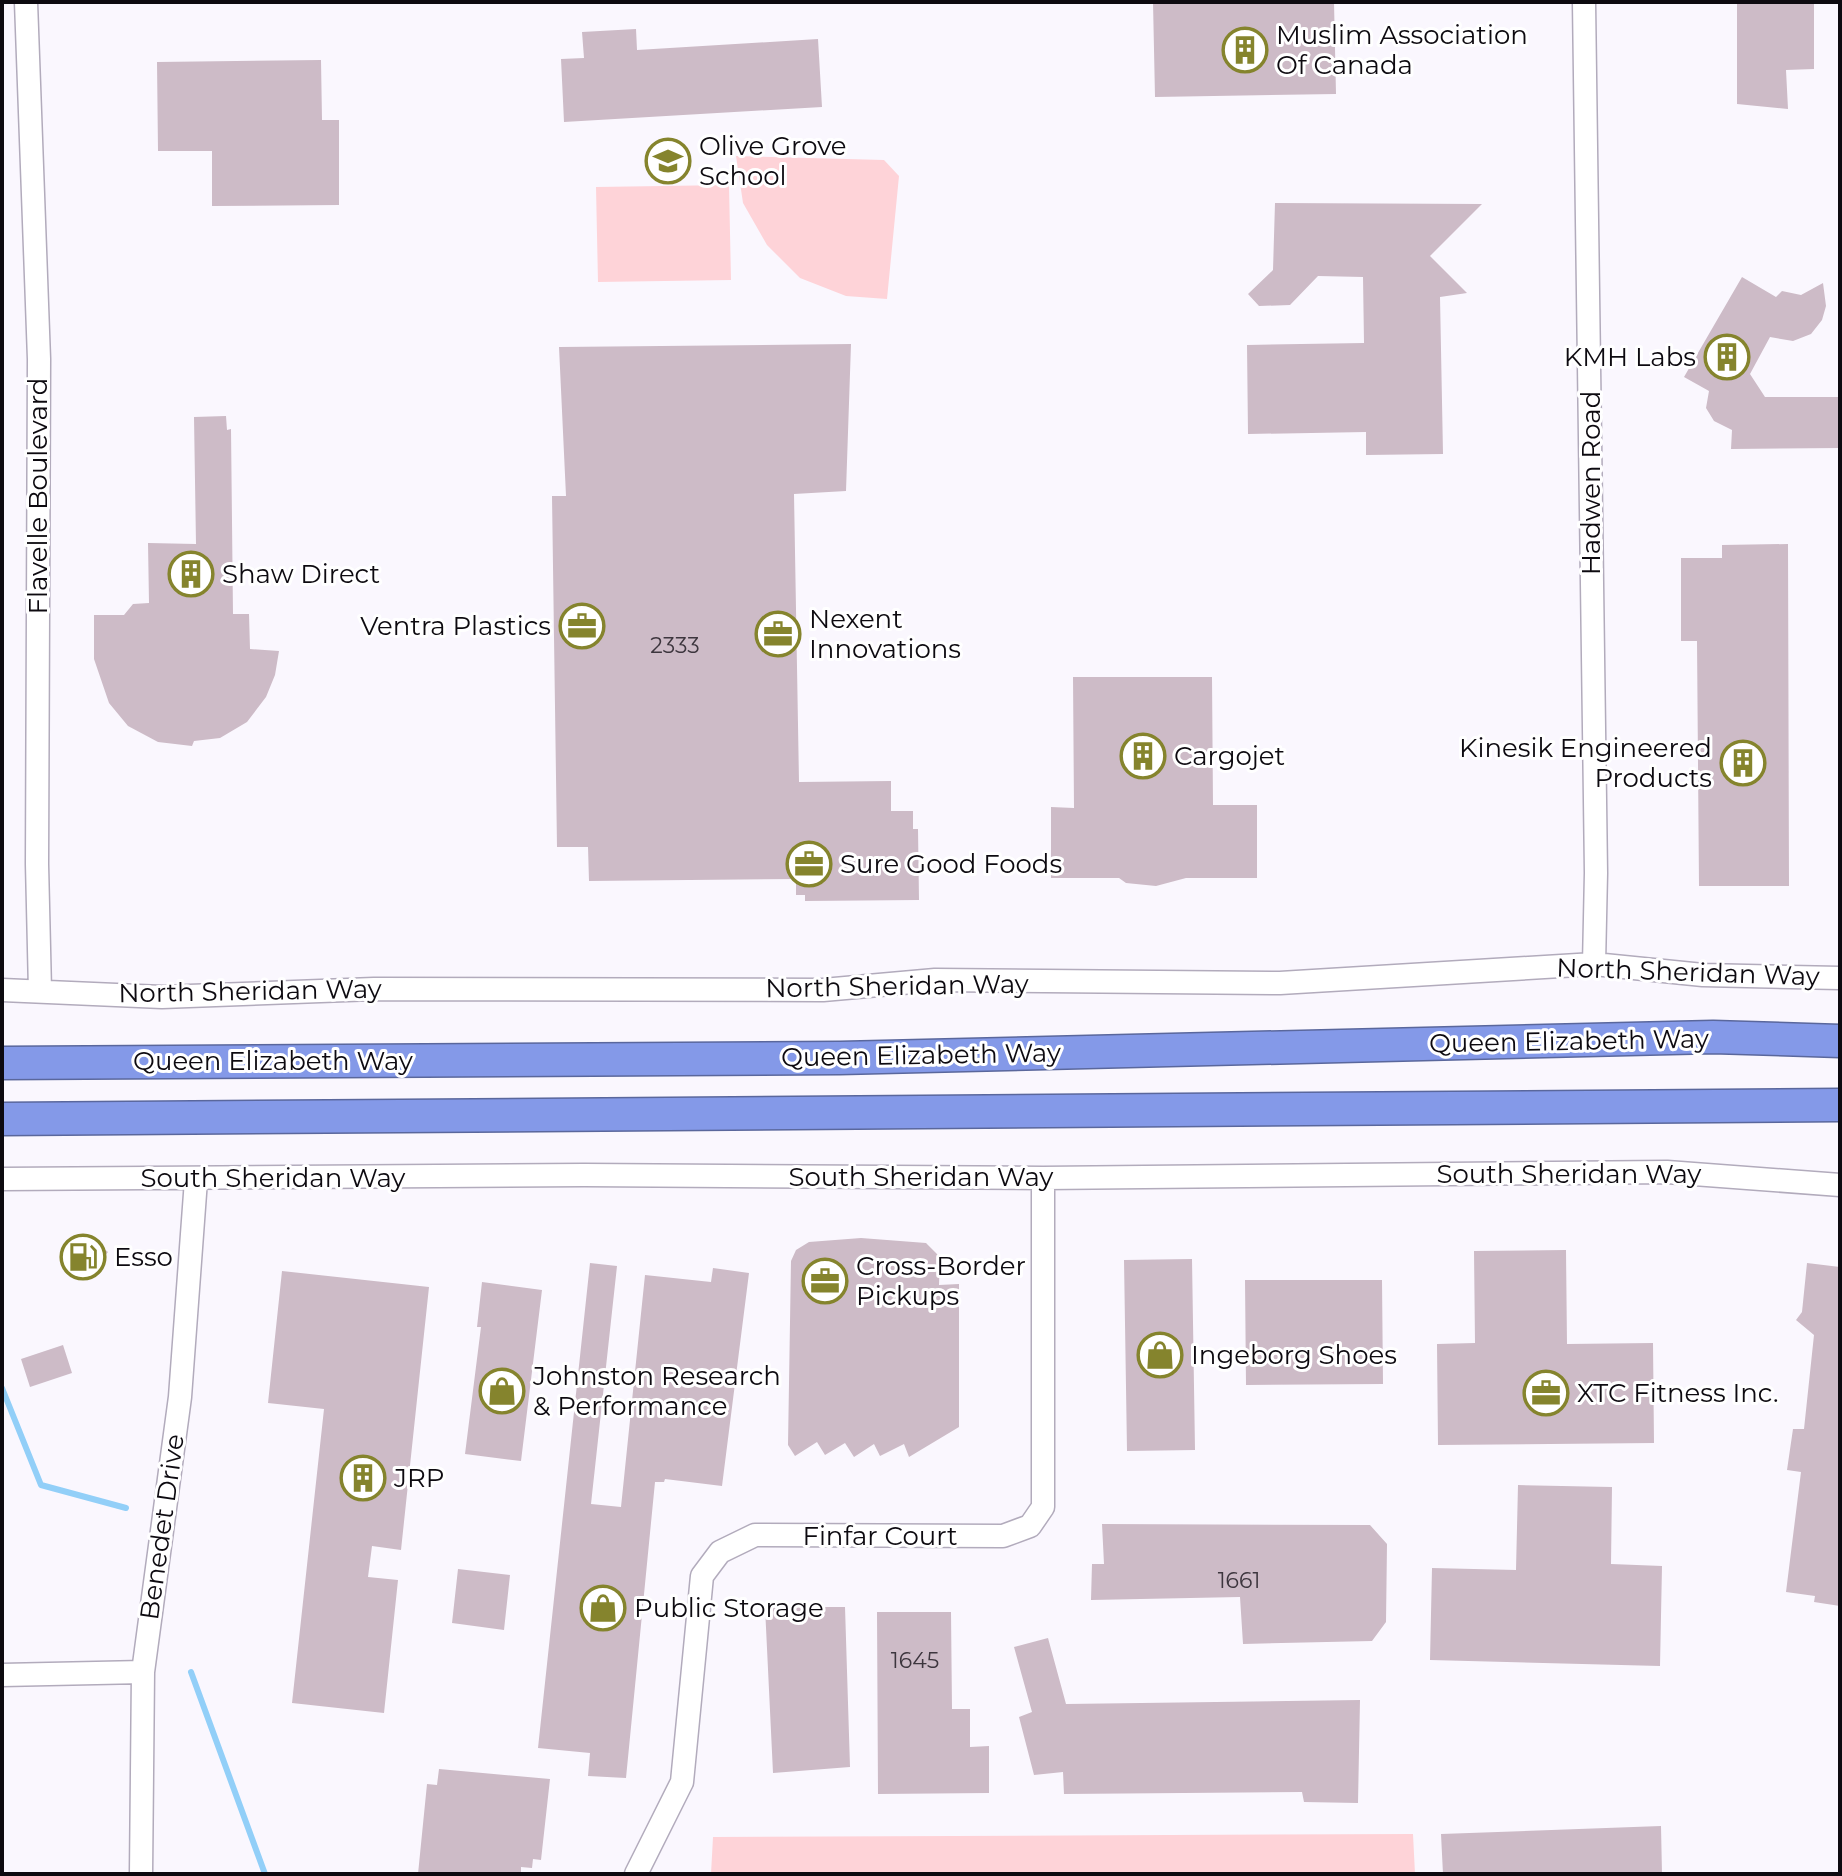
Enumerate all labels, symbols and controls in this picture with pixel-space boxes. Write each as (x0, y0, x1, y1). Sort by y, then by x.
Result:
place label: Muslim Association Of Canada (1276, 19, 1528, 81)
building icon: Muslim Association Of Canada (1221, 26, 1269, 74)
place label: Olive Grove School (699, 130, 847, 192)
school or university icon: Olive Grove School (644, 137, 692, 185)
building icon: KMH Labs (1703, 333, 1751, 381)
place label: KMH Labs (1564, 341, 1696, 373)
street label: Flavelle Boulevard (22, 378, 54, 614)
street label: Hadwen Road (1575, 391, 1607, 575)
building icon: Shaw Direct (167, 550, 215, 598)
place label: Shaw Direct (222, 558, 380, 590)
office icon: Ventra Plastics (558, 602, 606, 650)
place label: Nexent Innovations (809, 603, 961, 665)
place label: Ventra Plastics (360, 610, 551, 642)
office icon: Nexent Innovations (754, 610, 802, 658)
house number: 2333 (650, 632, 700, 659)
building icon: Cargojet (1119, 732, 1167, 780)
place label: Kinesik Engineered Products (1459, 732, 1712, 794)
building icon: Kinesik Engineered Products (1719, 739, 1767, 787)
place label: Cargojet (1174, 740, 1285, 772)
office icon: Sure Good Foods (785, 840, 833, 888)
place label: Sure Good Foods (840, 848, 1062, 880)
street label: North Sheridan Way (1556, 951, 1821, 993)
street label: North Sheridan Way (765, 968, 1030, 1004)
street label: North Sheridan Way (118, 973, 383, 1009)
street label: Queen Elizabeth Way (1429, 1023, 1710, 1059)
street label: Queen Elizabeth Way (781, 1037, 1062, 1073)
street label: Queen Elizabeth Way (133, 1045, 414, 1077)
street label: South Sheridan Way (1437, 1158, 1702, 1190)
street label: South Sheridan Way (789, 1161, 1054, 1193)
street label: South Sheridan Way (141, 1162, 406, 1194)
fuel station icon: Esso (59, 1233, 107, 1281)
place label: Esso (114, 1241, 173, 1273)
place label: Cross-Border Pickups (856, 1250, 1026, 1312)
office icon: Cross-Border Pickups (801, 1257, 849, 1305)
shop icon: Ingeborg Shoes (1136, 1331, 1184, 1379)
place label: Ingeborg Shoes (1191, 1339, 1397, 1371)
place label: Johnston Research & Performance (532, 1360, 781, 1422)
shop icon: Johnston Research & Performance (478, 1367, 526, 1415)
office icon: XTC Fitness Inc. (1522, 1369, 1570, 1417)
place label: XTC Fitness Inc. (1577, 1377, 1779, 1409)
street label: Benedet Drive (133, 1432, 191, 1622)
building icon: JRP (339, 1454, 387, 1502)
place label: JRP (393, 1462, 445, 1494)
street label: Finfar Court (802, 1520, 958, 1552)
house number: 1661 (1218, 1567, 1260, 1594)
shop icon: Public Storage (579, 1584, 627, 1632)
place label: Public Storage (634, 1592, 824, 1624)
house number: 1645 (891, 1647, 939, 1674)

